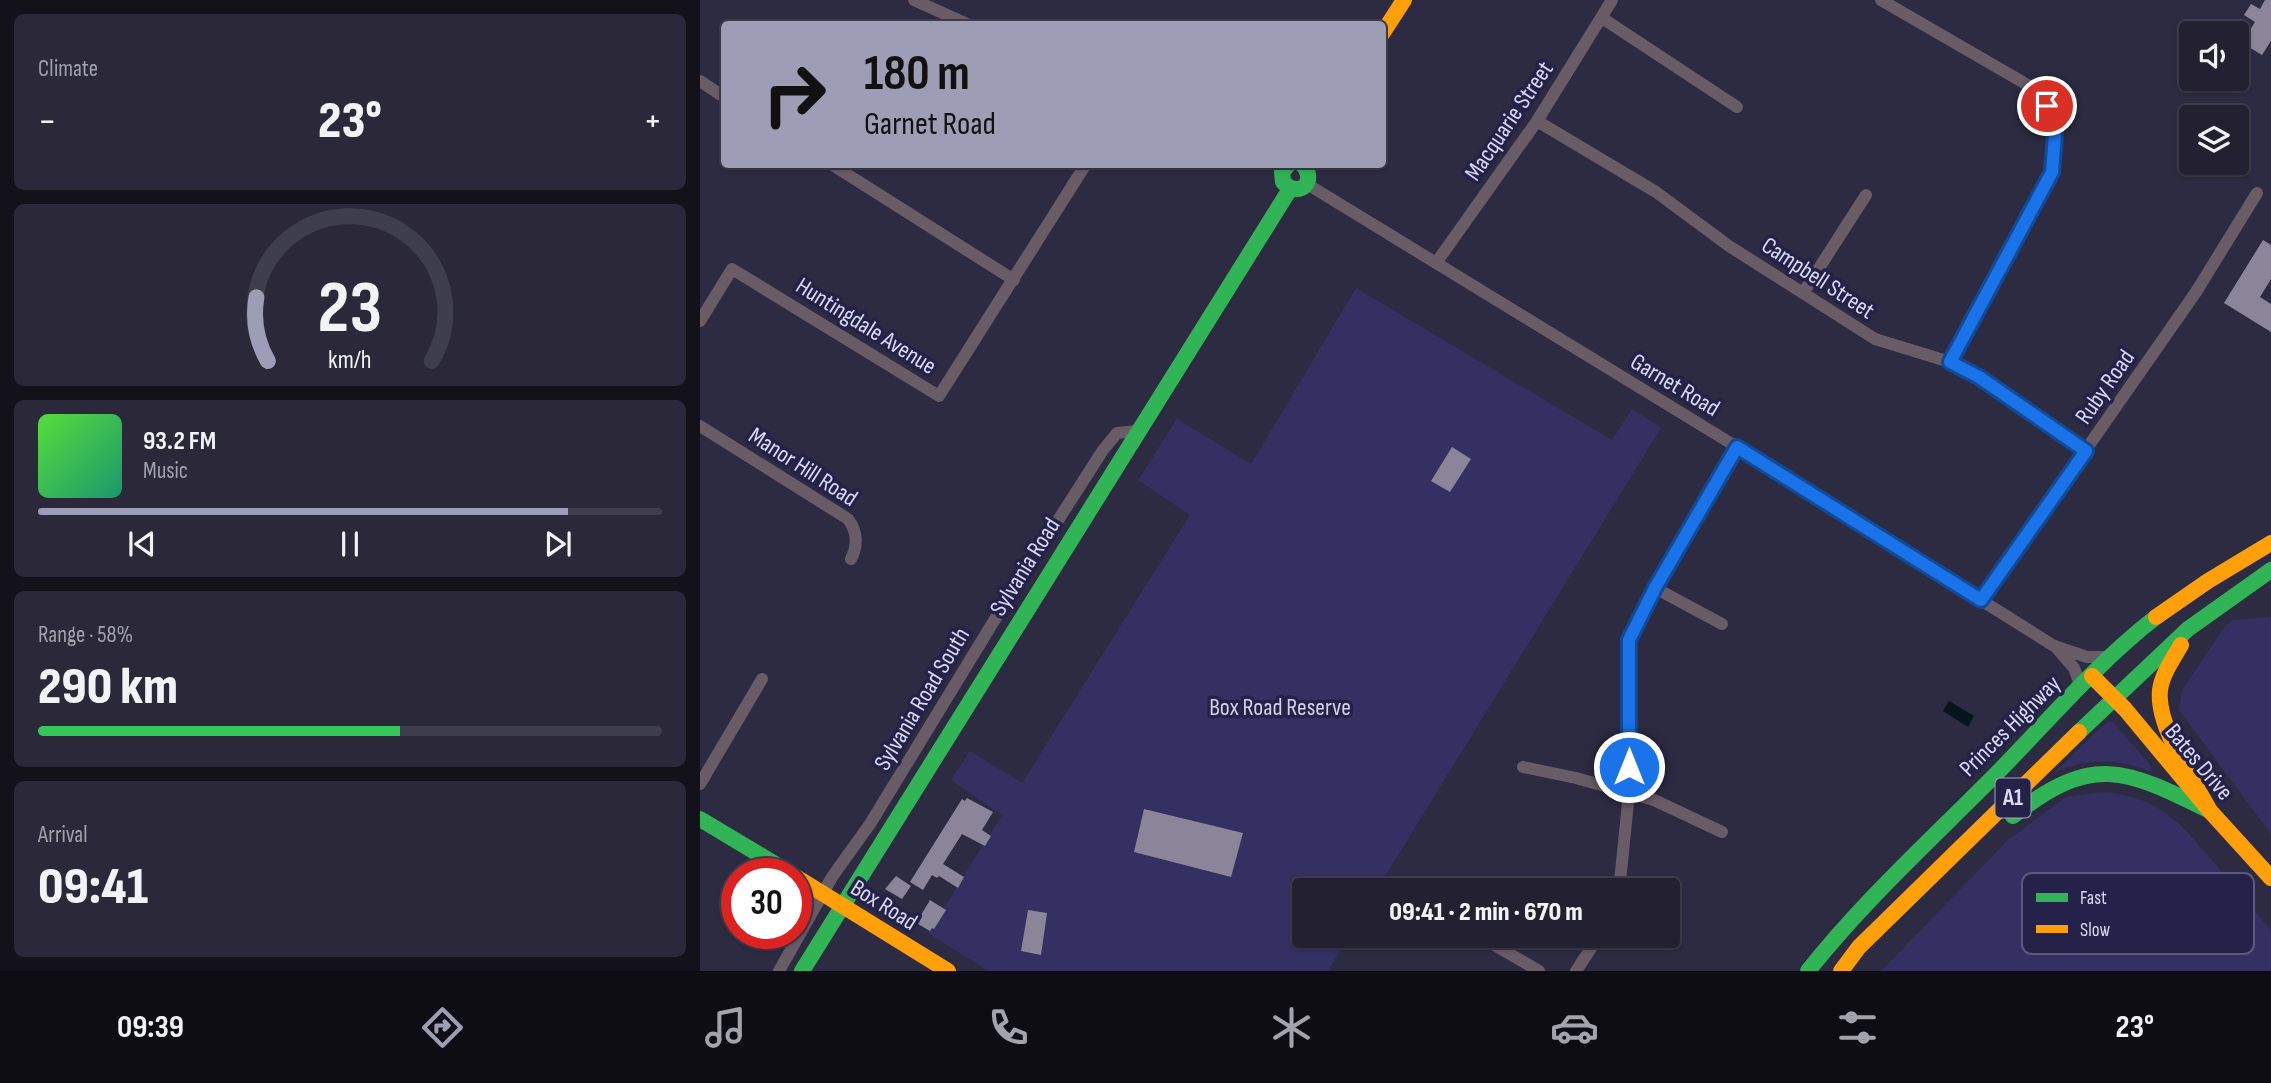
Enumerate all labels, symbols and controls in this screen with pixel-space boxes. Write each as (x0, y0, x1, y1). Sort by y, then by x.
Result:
map controls (2179, 21, 2249, 175)
button: sound (2179, 21, 2249, 91)
text: 180 m (864, 45, 970, 104)
icon: right (749, 49, 840, 140)
text: Climate (38, 55, 98, 83)
street label: Macquarie Street (1458, 56, 1560, 186)
pin (2017, 76, 2077, 136)
icon: arrive (2028, 87, 2066, 125)
text: 23° (318, 90, 382, 153)
text: − (38, 99, 57, 144)
text: + (643, 99, 662, 144)
text: Garnet Road (864, 105, 996, 144)
button: layers (2179, 105, 2249, 175)
street label: Campbell Street (1756, 231, 1880, 325)
text: 23 (318, 266, 382, 354)
street label: Huntingdale Avenue (790, 271, 942, 381)
street label: Ruby Road (2069, 344, 2141, 430)
text: km/h (328, 345, 372, 376)
street label: Garnet Road (1625, 347, 1725, 423)
street label: Manor Hill Road (743, 421, 863, 513)
text: 93.2 FM (143, 426, 216, 457)
text: Music (143, 457, 188, 485)
street label: Sylvania Road (984, 513, 1066, 621)
icon: previous (123, 525, 161, 563)
icon: pause (331, 525, 369, 563)
icon: next (539, 525, 577, 563)
text: Range · 58% (38, 621, 133, 649)
street label: Sylvania Road South (868, 622, 976, 776)
text: 290 km (38, 656, 178, 719)
street label: Princes Highway (1953, 669, 2067, 783)
park label: Box Road Reserve (1209, 693, 1351, 722)
street label: Bates Drive (2159, 718, 2239, 806)
position arrow (1592, 730, 1666, 804)
road number: A1 (1996, 778, 2030, 818)
text: Arrival (38, 821, 87, 849)
text: 09:41 (38, 856, 148, 919)
speed limit sign: 30 (721, 858, 812, 949)
street label: Box Road (845, 873, 923, 937)
legend (2022, 873, 2254, 954)
text: Fast (2080, 887, 2107, 910)
text: 09:41 · 2 min · 670 m (1389, 897, 1583, 928)
text: Slow (2080, 919, 2110, 942)
icon: directions (418, 1003, 467, 1052)
icon: music (701, 1003, 750, 1052)
icon: phone (984, 1003, 1033, 1052)
icon: climate (1267, 1003, 1316, 1052)
icon: car (1550, 1003, 1599, 1052)
icon: filters (1833, 1003, 1882, 1052)
text: 09:39 (117, 1008, 184, 1047)
text: 23° (2116, 1008, 2154, 1047)

